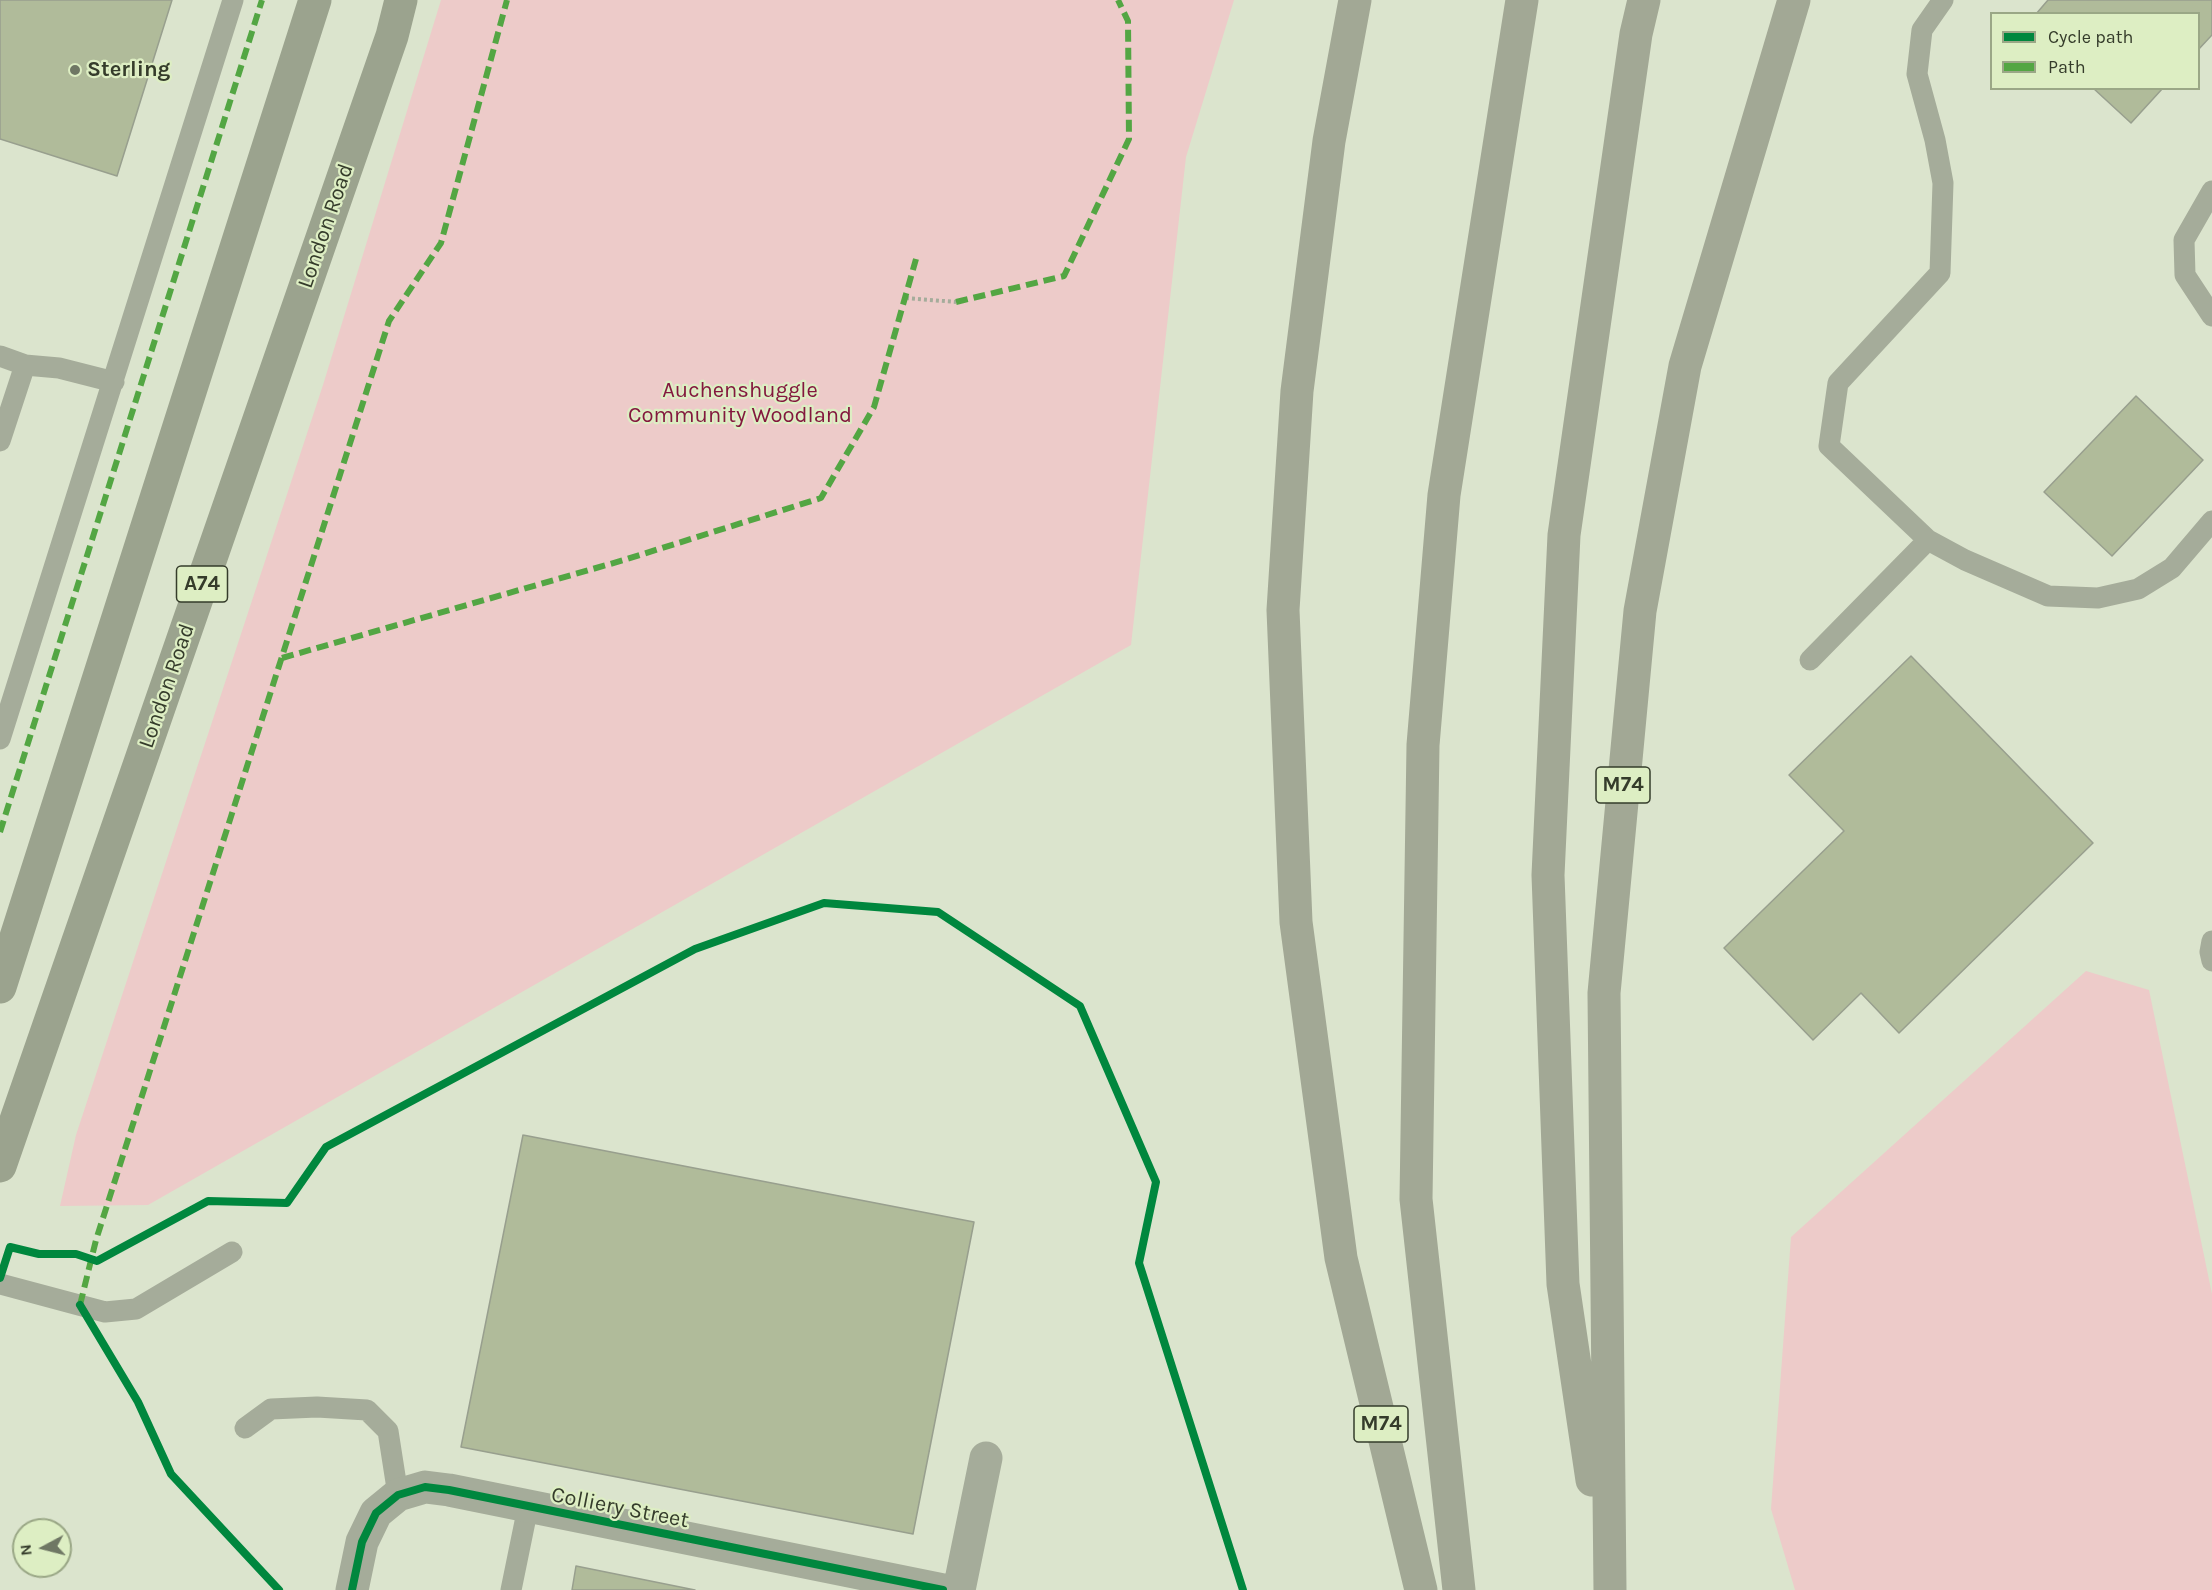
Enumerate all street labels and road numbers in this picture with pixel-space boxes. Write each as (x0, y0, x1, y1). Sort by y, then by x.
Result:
street label: London Road (292, 160, 360, 292)
road number: A74 (176, 566, 228, 602)
street label: London Road (133, 620, 201, 752)
road number: M74 (1596, 767, 1650, 803)
road number: M74 (1354, 1406, 1408, 1442)
street label: Colliery Street (549, 1482, 691, 1534)

